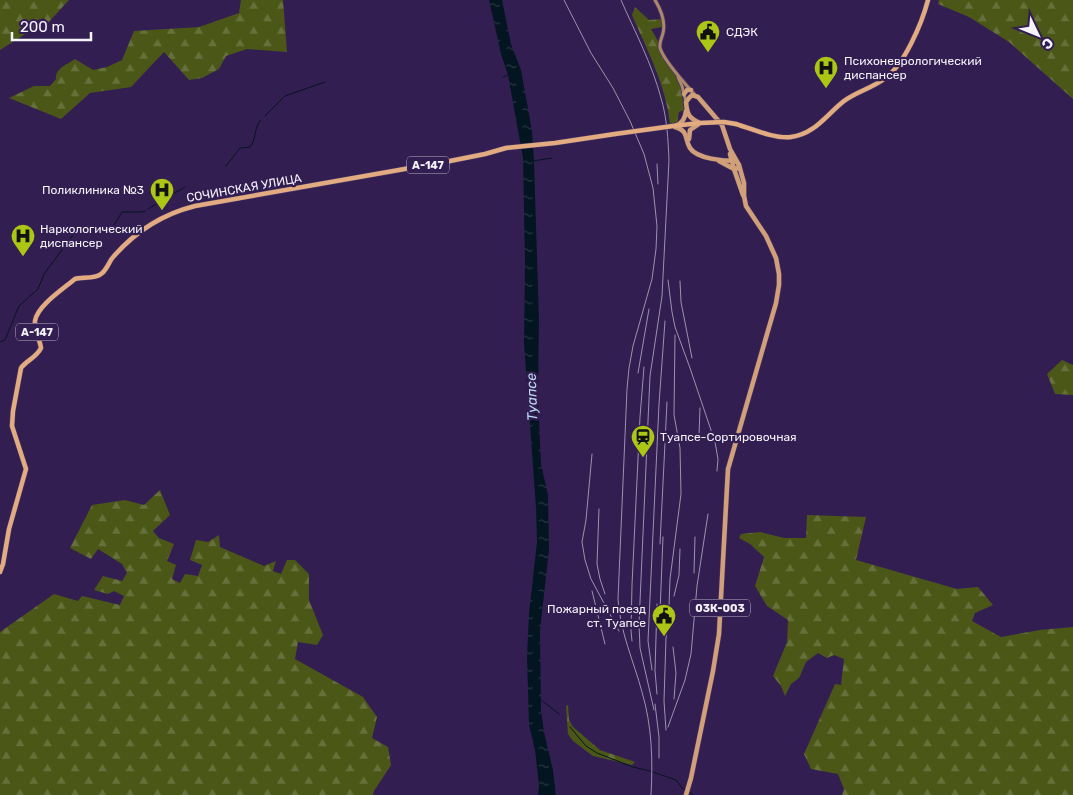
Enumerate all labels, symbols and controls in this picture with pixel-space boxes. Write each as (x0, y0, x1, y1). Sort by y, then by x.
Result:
scale bar (12, 10, 91, 42)
north arrow (1013, 10, 1063, 60)
text: 200 m (20, 18, 65, 36)
public building icon: СДЭК (695, 19, 721, 53)
place label: СДЭК (726, 25, 758, 39)
text: С (1037, 34, 1057, 53)
place label: Психоневрологический диспансер (844, 54, 982, 82)
hospital icon: Психоневрологический диспансер (813, 55, 839, 89)
road number: А-147 (407, 156, 449, 174)
street label: СОЧИНСКАЯ УЛИЦА (185, 171, 303, 205)
hospital icon: Поликлиника №3 (149, 177, 175, 211)
place label: Поликлиника №3 (42, 183, 144, 197)
place label: Наркологический диспансер (40, 222, 143, 250)
hospital icon: Наркологический диспансер (10, 223, 36, 257)
road number: А-147 (16, 324, 58, 341)
water label: Туапсе (523, 373, 541, 421)
station icon: Туапсе-Сортировочная (630, 424, 656, 458)
place label: Туапсе-Сортировочная (660, 430, 797, 444)
road number: 03К-003 (690, 600, 750, 616)
place label: Пожарный поезд ст. Туапсе (547, 602, 646, 630)
public building icon: Пожарный поезд ст. Туапсе (651, 603, 677, 637)

